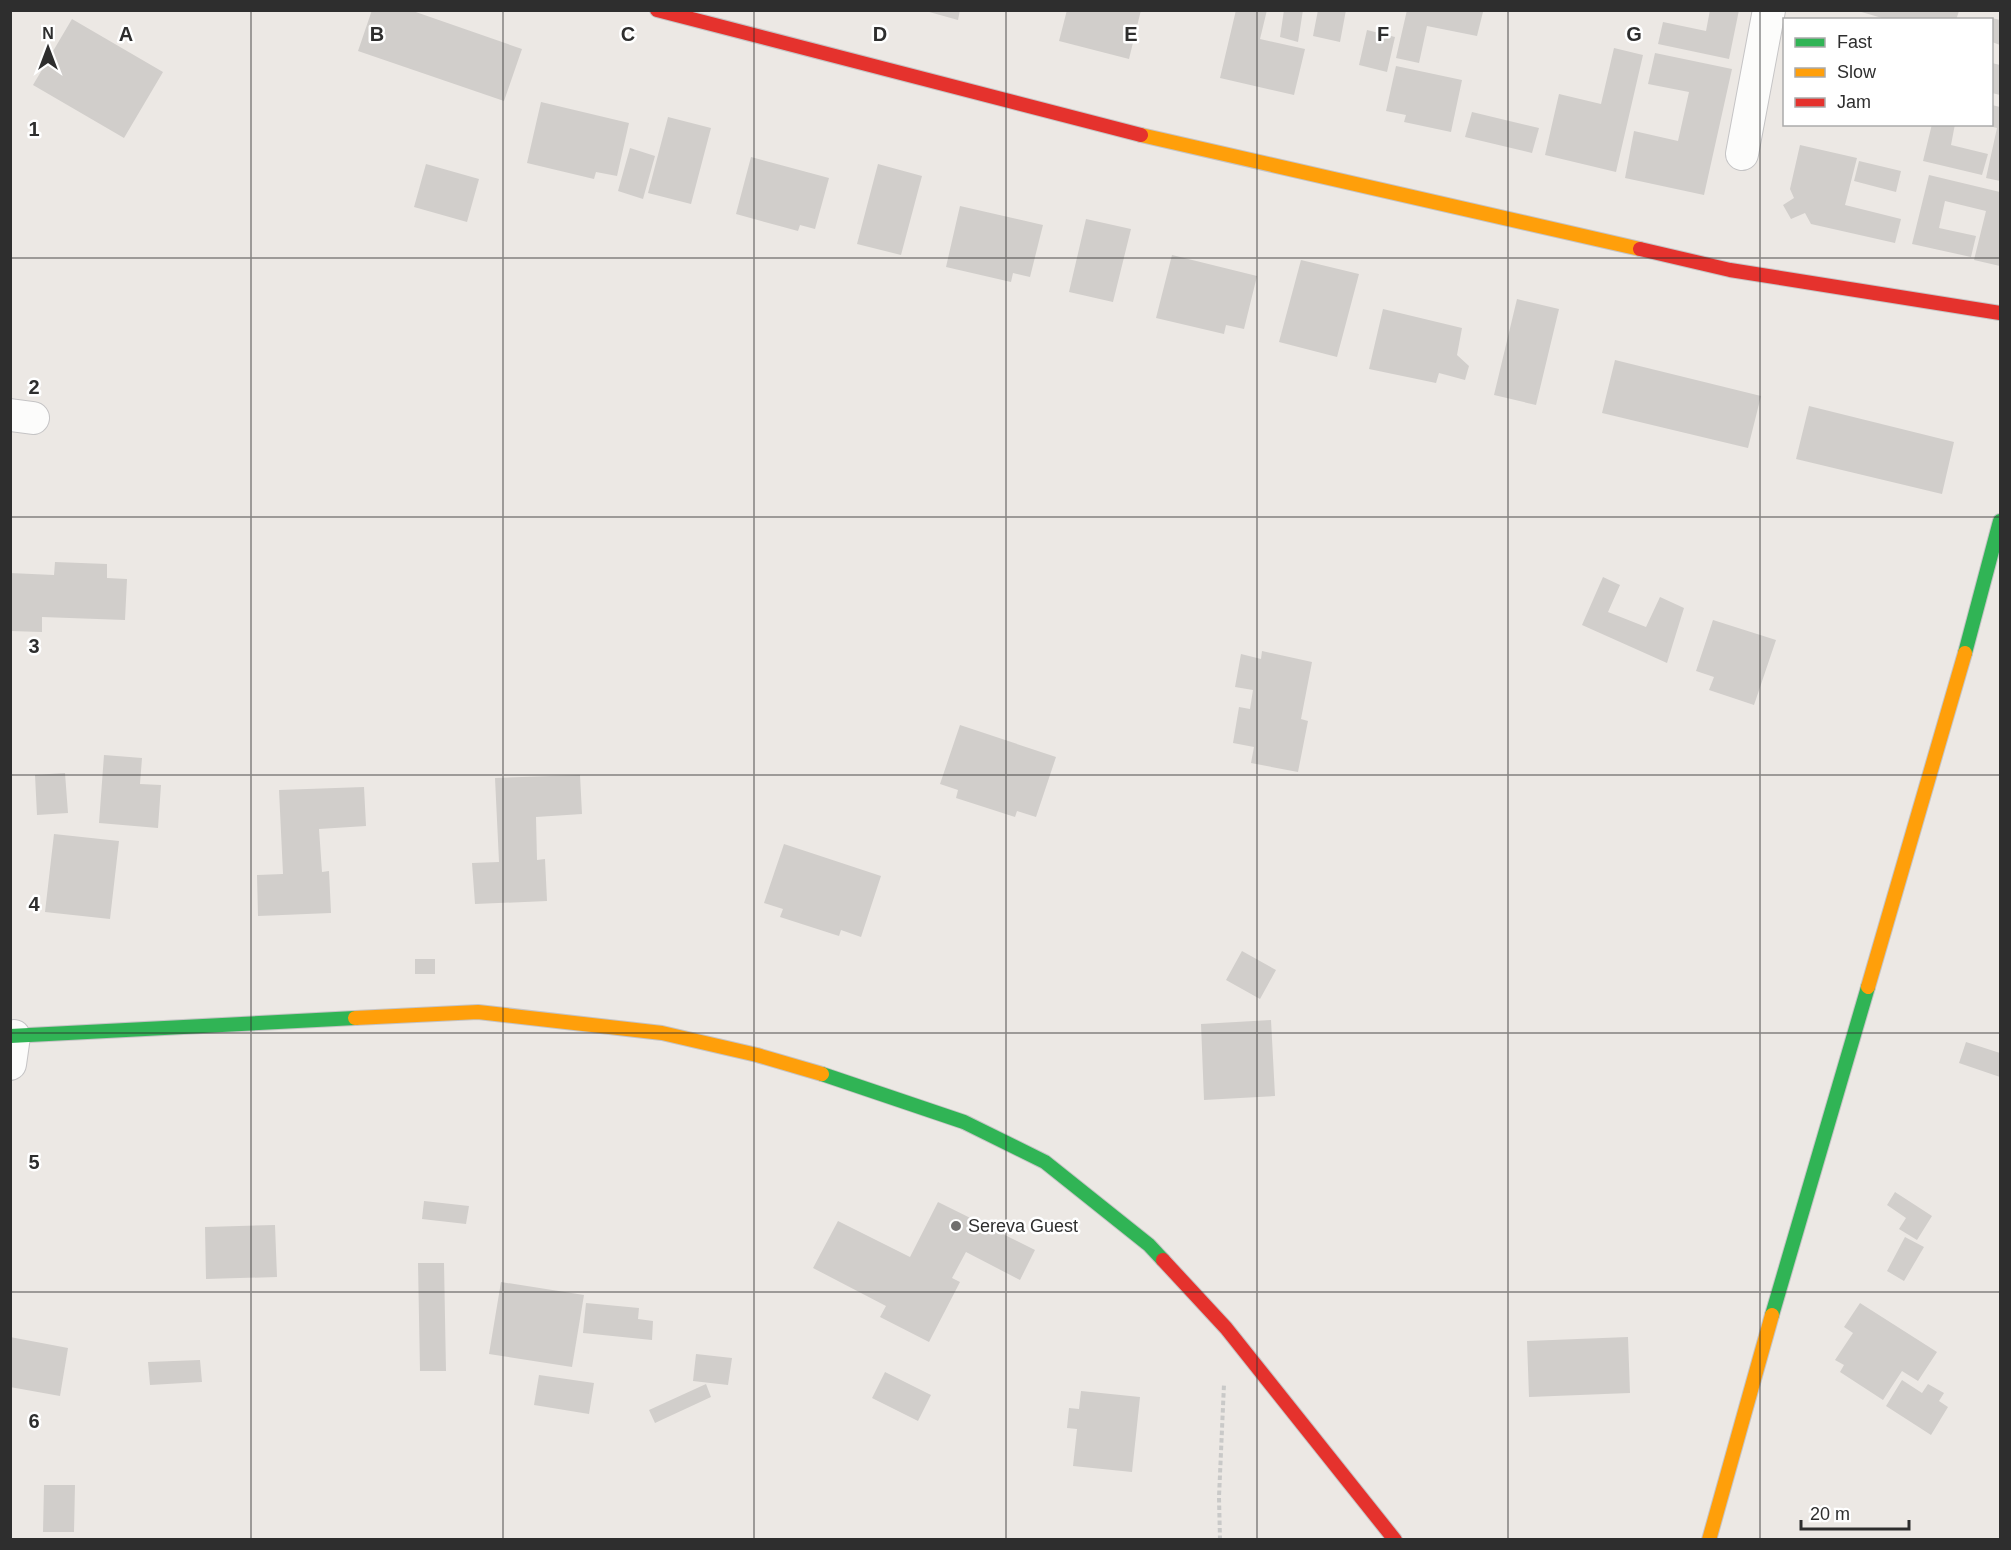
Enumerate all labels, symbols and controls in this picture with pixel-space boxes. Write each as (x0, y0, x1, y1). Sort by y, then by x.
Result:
north arrow (18, 18, 78, 78)
legend (1783, 18, 1993, 126)
text: A (119, 23, 133, 45)
text: B (370, 23, 384, 45)
text: C (621, 23, 635, 45)
text: D (873, 23, 887, 45)
text: E (1124, 23, 1138, 45)
text: F (1377, 23, 1389, 45)
text: G (1626, 23, 1642, 45)
text: N (42, 25, 54, 42)
text: Fast (1837, 32, 1872, 52)
text: Slow (1837, 62, 1877, 82)
text: Jam (1837, 92, 1871, 112)
text: 1 (28, 118, 40, 140)
text: 2 (28, 376, 40, 398)
text: 3 (28, 635, 40, 657)
text: 4 (28, 893, 40, 915)
text: 5 (28, 1151, 40, 1173)
place label: Sereva Guest (968, 1216, 1078, 1236)
marker: Sereva Guest (949, 1219, 963, 1233)
text: 6 (28, 1410, 40, 1432)
scale bar (1801, 1493, 1909, 1531)
text: 20 m (1810, 1504, 1850, 1524)

